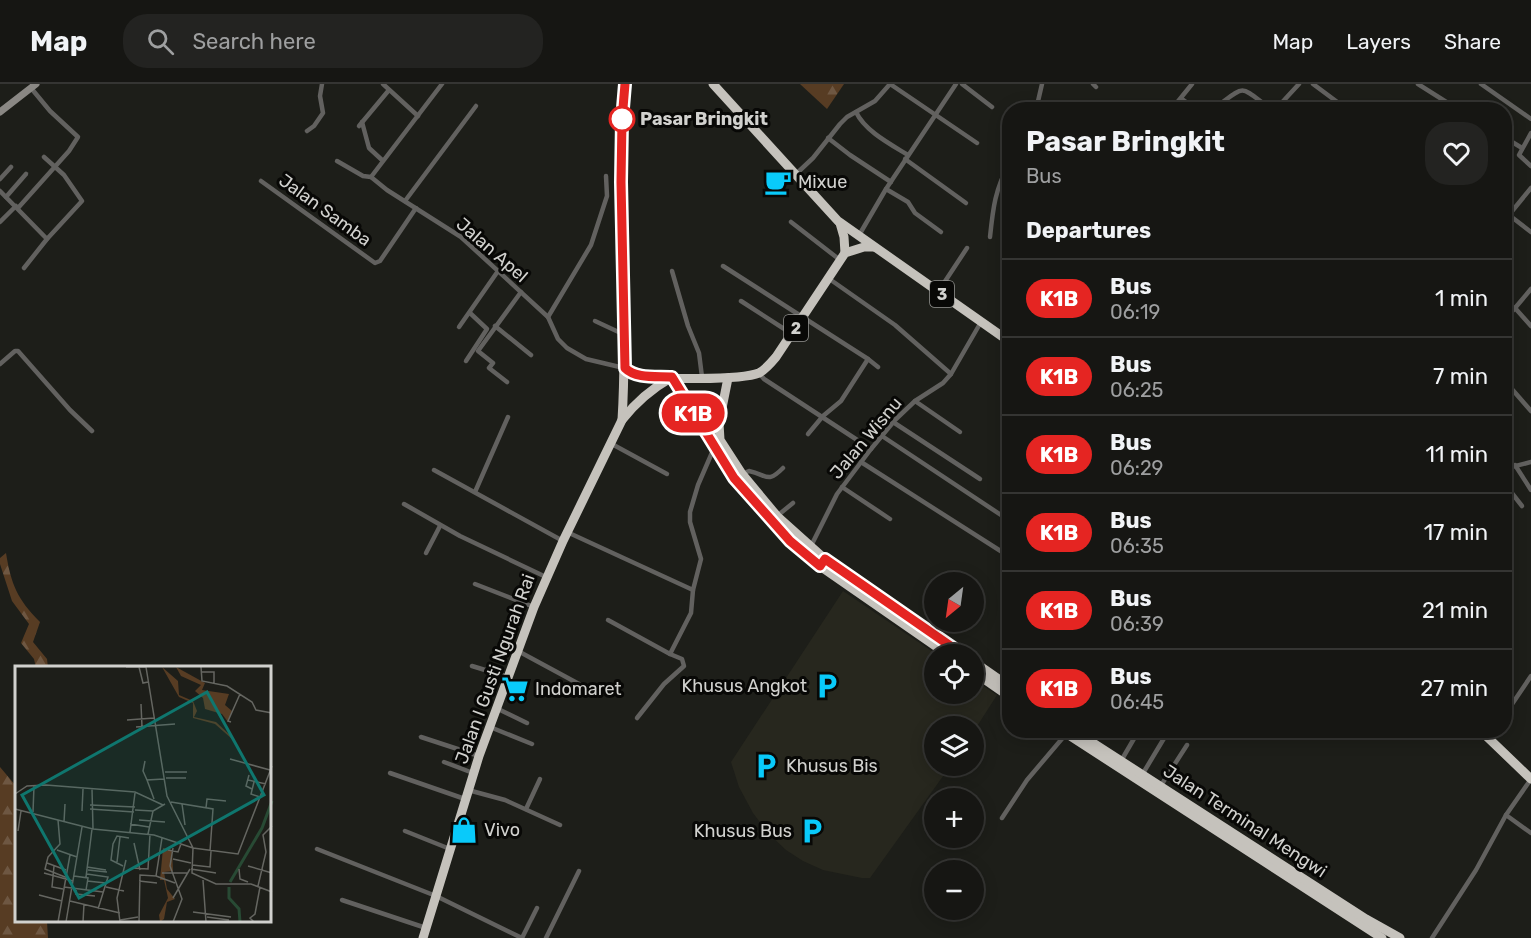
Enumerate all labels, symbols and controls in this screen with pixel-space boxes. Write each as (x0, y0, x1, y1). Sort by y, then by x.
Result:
search box (123, 14, 543, 68)
text: Map (30, 25, 87, 58)
icon: search (144, 25, 177, 58)
text: Search here (192, 28, 316, 55)
text: Map (1272, 29, 1313, 54)
text: Layers (1346, 29, 1411, 54)
text: Share (1444, 29, 1501, 54)
marker: Pasar Bringkit (609, 106, 635, 132)
place label: Pasar Bringkit (640, 108, 768, 130)
button: heart (1425, 122, 1488, 185)
text: Pasar Bringkit (1026, 125, 1225, 158)
text: Bus (1026, 164, 1062, 188)
cafe icon: Mixue (763, 167, 793, 197)
street label: Jalan Samba (275, 169, 375, 251)
place label: Mixue (798, 171, 847, 193)
street label: Jalan Apel (452, 213, 532, 287)
text: Departures (1026, 217, 1151, 244)
text: Bus (1110, 273, 1152, 300)
road number: 3 (930, 281, 954, 307)
text: 1 min (1435, 285, 1488, 312)
text: K1B (1040, 286, 1078, 311)
text: 06:19 (1110, 300, 1160, 324)
road number: 2 (784, 315, 808, 341)
text: Bus (1110, 351, 1152, 378)
text: 7 min (1433, 363, 1488, 390)
text: K1B (1040, 364, 1078, 389)
text: 06:25 (1110, 378, 1164, 402)
street label: Jalan Wisnu (825, 393, 907, 483)
line badge: K1B (658, 394, 728, 432)
text: K1B (674, 401, 712, 426)
text: Bus (1110, 429, 1152, 456)
text: 11 min (1426, 441, 1488, 468)
text: K1B (1040, 442, 1078, 467)
text: 06:29 (1110, 456, 1163, 480)
text: Bus (1110, 507, 1152, 534)
text: 17 min (1424, 519, 1488, 546)
text: K1B (1040, 520, 1078, 545)
text: 06:35 (1110, 534, 1164, 558)
street label: Jalan I Gusti Ngurah Rai (450, 571, 540, 767)
north arrow (924, 572, 984, 632)
map controls (924, 572, 984, 920)
text: Bus (1110, 585, 1152, 612)
text: 21 min (1422, 597, 1488, 624)
text: K1B (1040, 598, 1078, 623)
text: 06:39 (1110, 612, 1164, 636)
button: locate (924, 644, 984, 704)
text: Bus (1110, 663, 1152, 690)
inset map (15, 666, 272, 923)
parking icon: Khusus Angkot (812, 671, 842, 701)
supermarket icon: Indomaret (500, 674, 530, 704)
place label: Khusus Angkot (681, 675, 807, 697)
text: 27 min (1420, 675, 1488, 702)
text: K1B (1040, 676, 1078, 701)
place label: Indomaret (535, 678, 622, 700)
text: 06:45 (1110, 690, 1164, 714)
button: layers (924, 716, 984, 776)
parking icon: Khusus Bis (751, 751, 781, 781)
place label: Khusus Bis (786, 755, 878, 777)
street label: Jalan Terminal Mengwi (1159, 760, 1331, 882)
button: + (924, 788, 984, 848)
shop icon: Vivo (449, 815, 479, 845)
parking icon: Khusus Bus (797, 816, 827, 846)
place label: Vivo (484, 819, 520, 841)
place label: Khusus Bus (694, 820, 792, 842)
button: − (924, 860, 984, 920)

